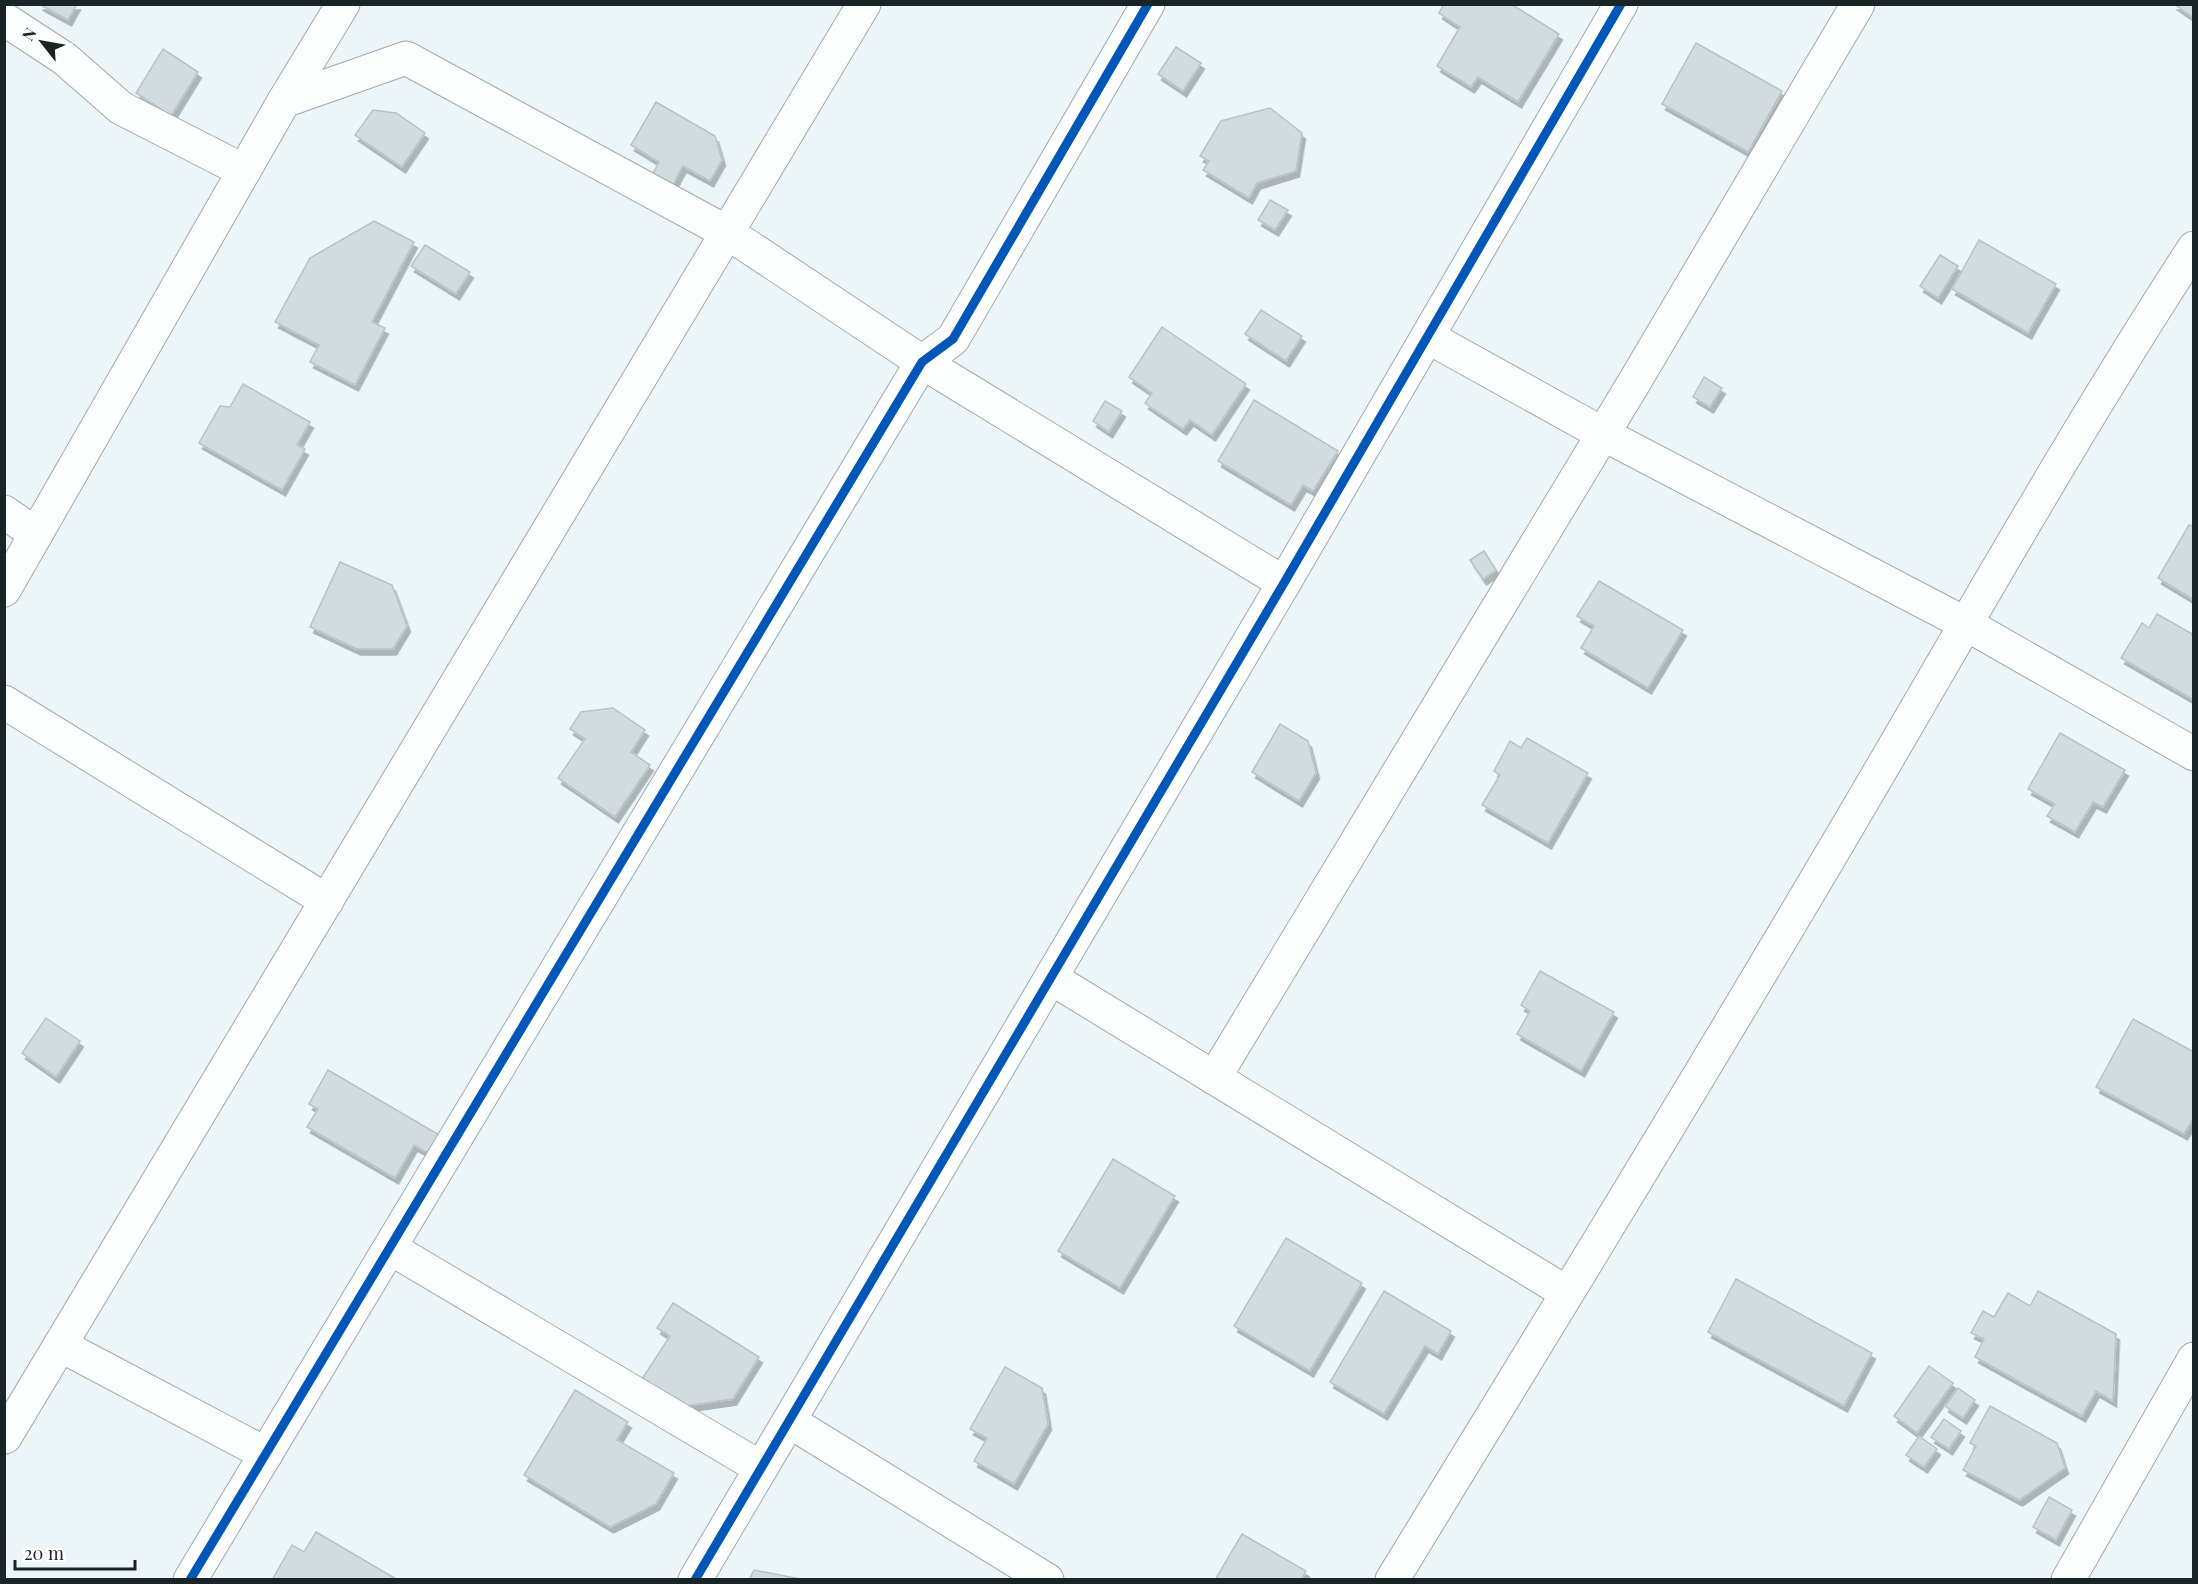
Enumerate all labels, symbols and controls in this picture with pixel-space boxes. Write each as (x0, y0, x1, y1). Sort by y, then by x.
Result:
north arrow (12, 12, 72, 72)
text: N (17, 23, 41, 44)
scale bar (15, 1533, 135, 1571)
text: 20 m (24, 1541, 64, 1565)

